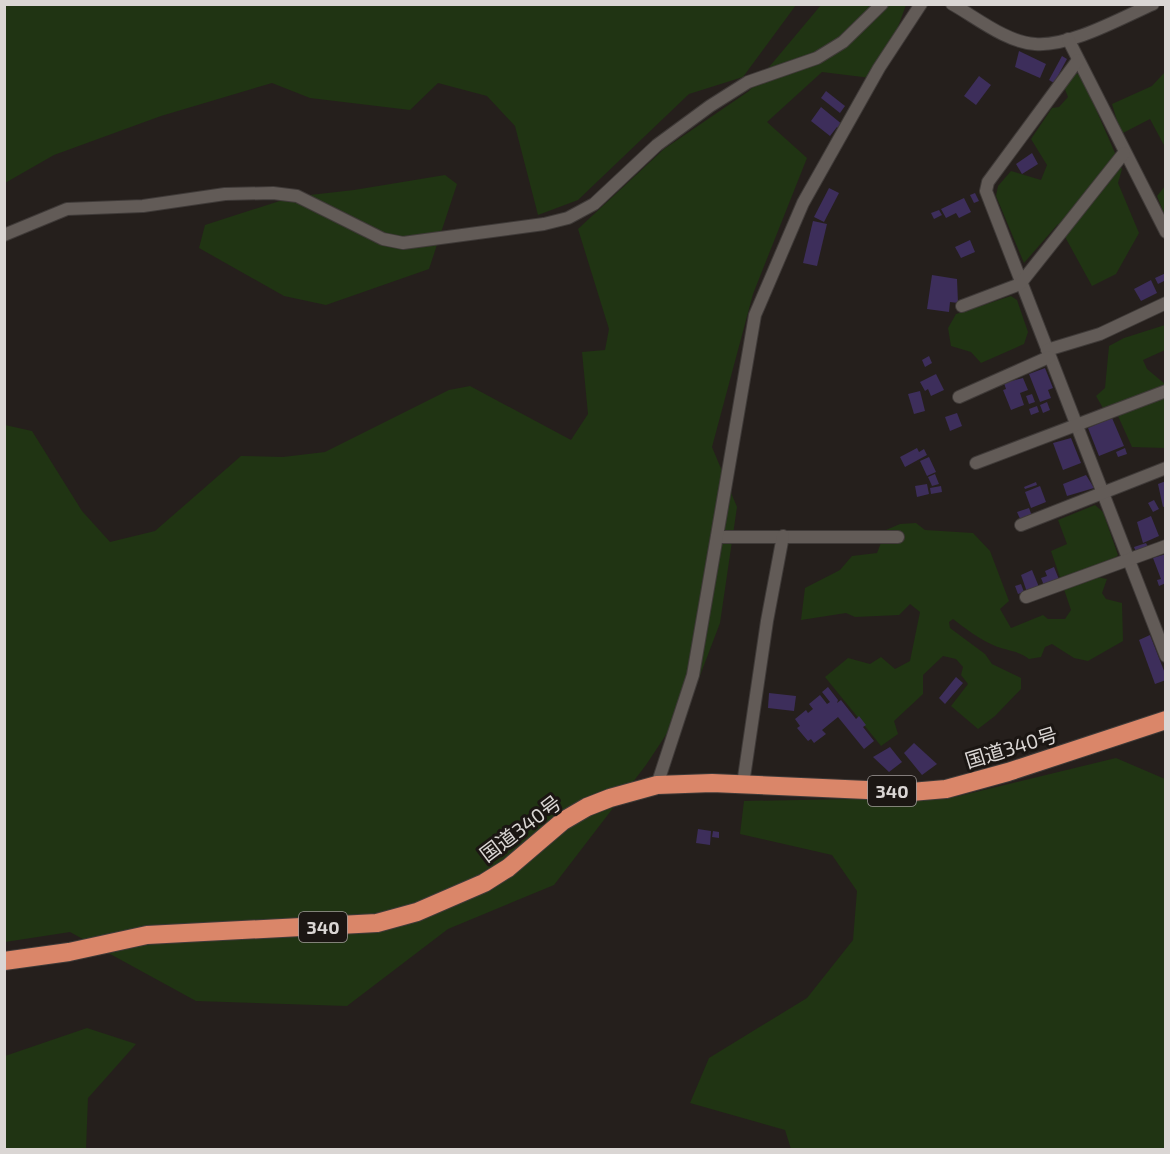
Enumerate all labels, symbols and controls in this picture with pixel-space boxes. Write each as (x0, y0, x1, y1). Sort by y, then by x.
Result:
street label: 国道340号 (962, 722, 1060, 772)
road number: 340 (868, 776, 916, 806)
street label: 国道340号 (475, 790, 565, 866)
road number: 340 (299, 912, 347, 942)

